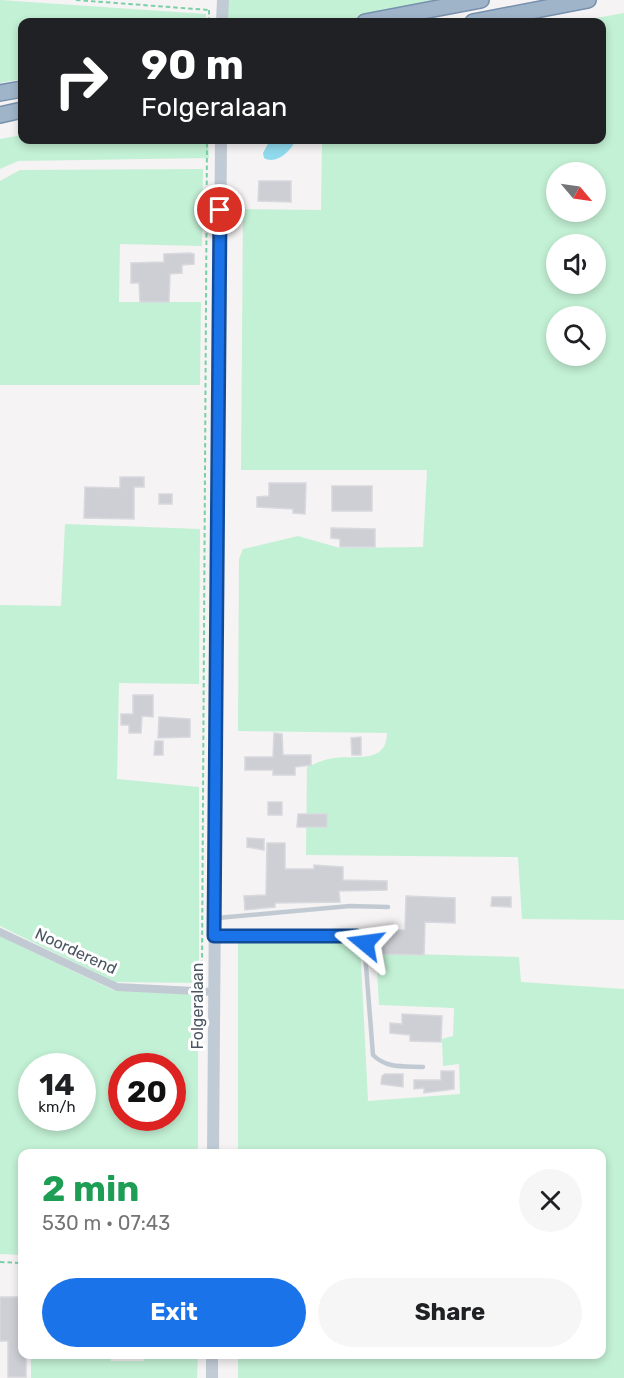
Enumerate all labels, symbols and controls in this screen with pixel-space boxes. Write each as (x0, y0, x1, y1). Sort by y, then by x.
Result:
text: 90 m (141, 40, 244, 90)
icon: right (42, 42, 120, 120)
text: Folgeralaan (141, 91, 287, 123)
north arrow (546, 162, 606, 222)
map controls (546, 162, 606, 366)
pin (194, 184, 245, 235)
icon: arrive (203, 193, 236, 226)
button: sound (546, 234, 606, 294)
button: search (546, 306, 606, 366)
position arrow (333, 911, 397, 975)
street label: Noorderend (32, 924, 120, 978)
street label: Folgeralaan (188, 963, 207, 1049)
speed limit sign: 20 (108, 1053, 186, 1131)
text: 14 (39, 1067, 75, 1103)
text: km/h (38, 1098, 76, 1116)
text: 2 min (42, 1167, 140, 1210)
button: close (519, 1169, 582, 1232)
text: 530 m · 07:43 (42, 1211, 170, 1235)
button: Exit (42, 1278, 306, 1347)
button: Share (318, 1278, 582, 1347)

